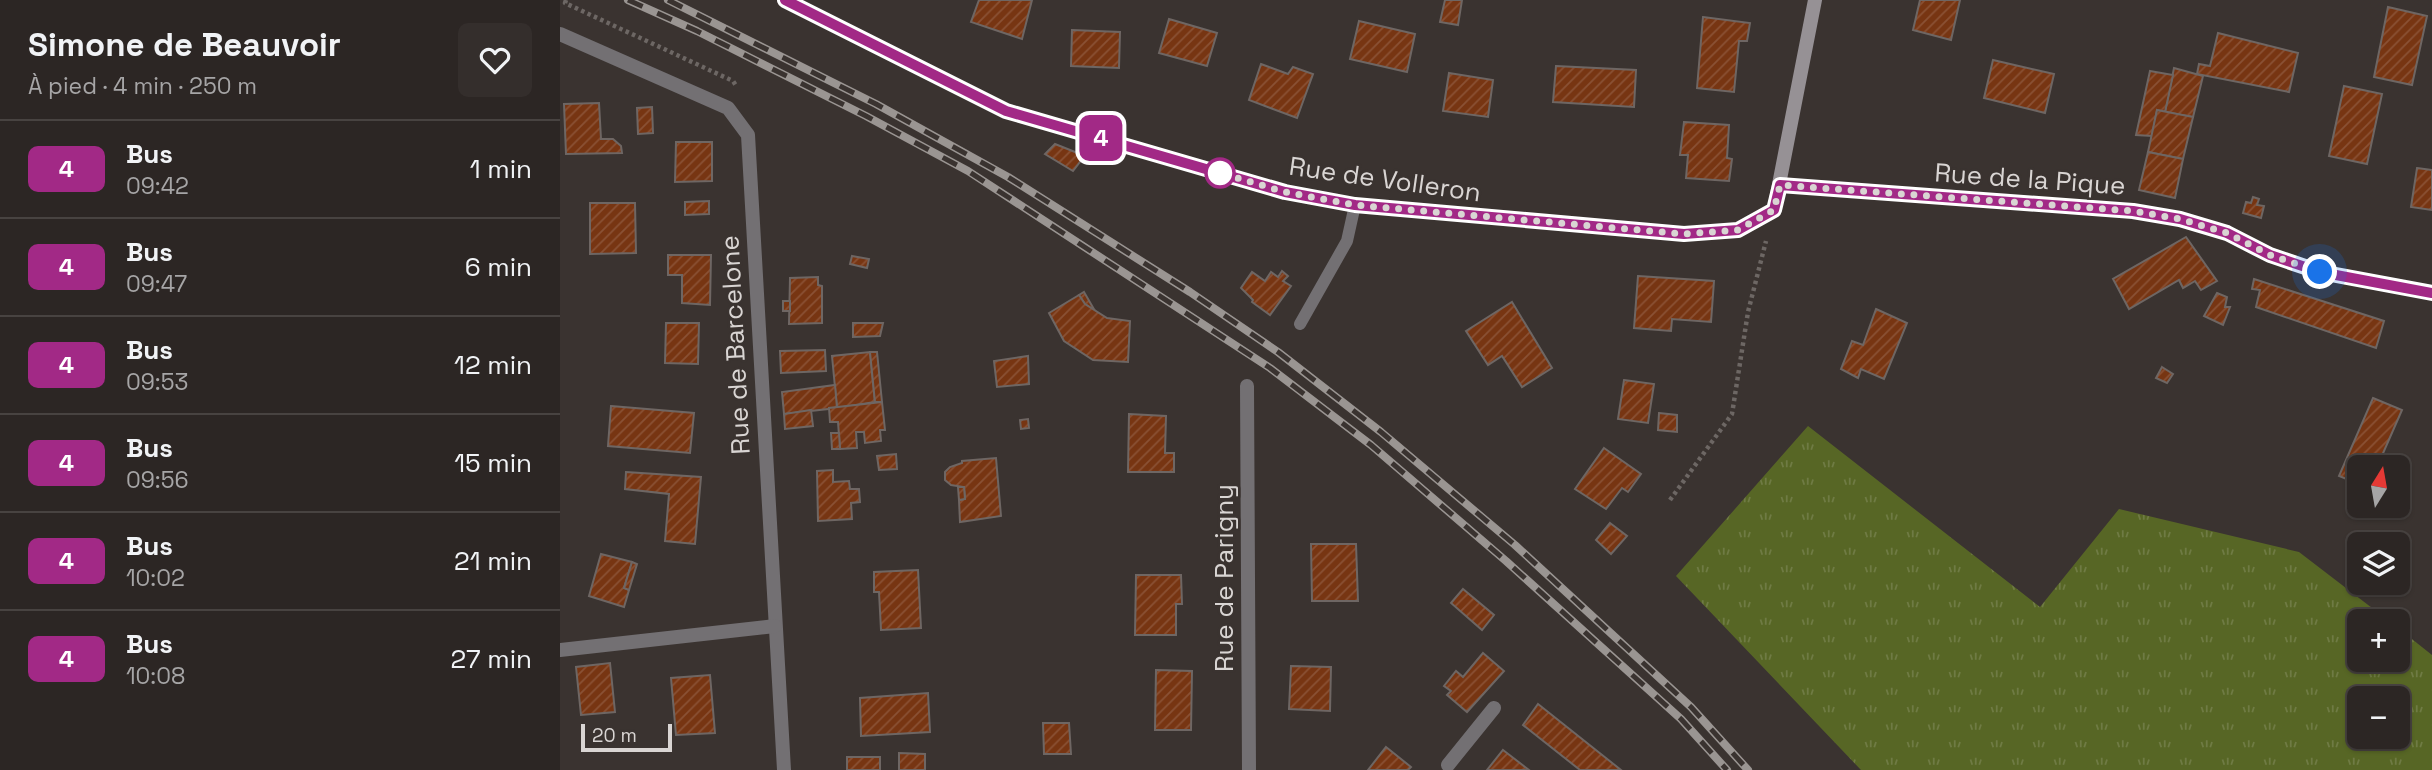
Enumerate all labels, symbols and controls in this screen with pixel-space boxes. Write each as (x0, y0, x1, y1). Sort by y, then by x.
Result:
button: heart (458, 23, 532, 97)
text: Simone de Beauvoir (28, 24, 341, 66)
text: À pied · 4 min · 250 m (28, 71, 257, 101)
line badge: 4 (1078, 115, 1124, 161)
text: 4 (1093, 122, 1109, 153)
text: Bus (126, 137, 173, 171)
street label: Rue de Volleron (1287, 149, 1483, 209)
text: 1 min (470, 152, 532, 186)
text: 4 (59, 153, 74, 184)
street label: Rue de la Pique (1933, 155, 2127, 203)
unlabelled marker (1205, 158, 1235, 188)
text: 09:42 (126, 171, 189, 201)
text: Bus (126, 235, 173, 269)
street label: Rue de Barcelone (712, 235, 758, 455)
text: 6 min (465, 250, 532, 284)
text: 4 (59, 251, 74, 282)
your location (2302, 254, 2337, 289)
text: 09:47 (126, 269, 187, 299)
text: Bus (126, 333, 173, 367)
text: 12 min (454, 348, 532, 382)
text: 4 (59, 349, 74, 380)
text: 09:53 (126, 367, 188, 397)
text: Bus (126, 431, 173, 465)
text: 15 min (454, 446, 532, 480)
text: 4 (59, 447, 74, 478)
north arrow (2347, 455, 2410, 518)
map controls (2347, 455, 2410, 749)
text: 09:56 (126, 465, 189, 495)
street label: Rue de Parigny (1207, 484, 1241, 672)
text: Bus (126, 529, 173, 563)
button: layers (2347, 532, 2410, 595)
text: 21 min (454, 544, 532, 578)
text: 4 (59, 545, 74, 576)
text: 10:02 (126, 563, 185, 593)
button: + (2347, 609, 2410, 672)
text: Bus (126, 627, 173, 661)
text: 27 min (451, 642, 532, 676)
text: 4 (59, 643, 74, 674)
text: 10:08 (126, 661, 185, 691)
button: − (2347, 686, 2410, 749)
scale bar (581, 721, 672, 753)
text: 20 m (592, 723, 637, 748)

